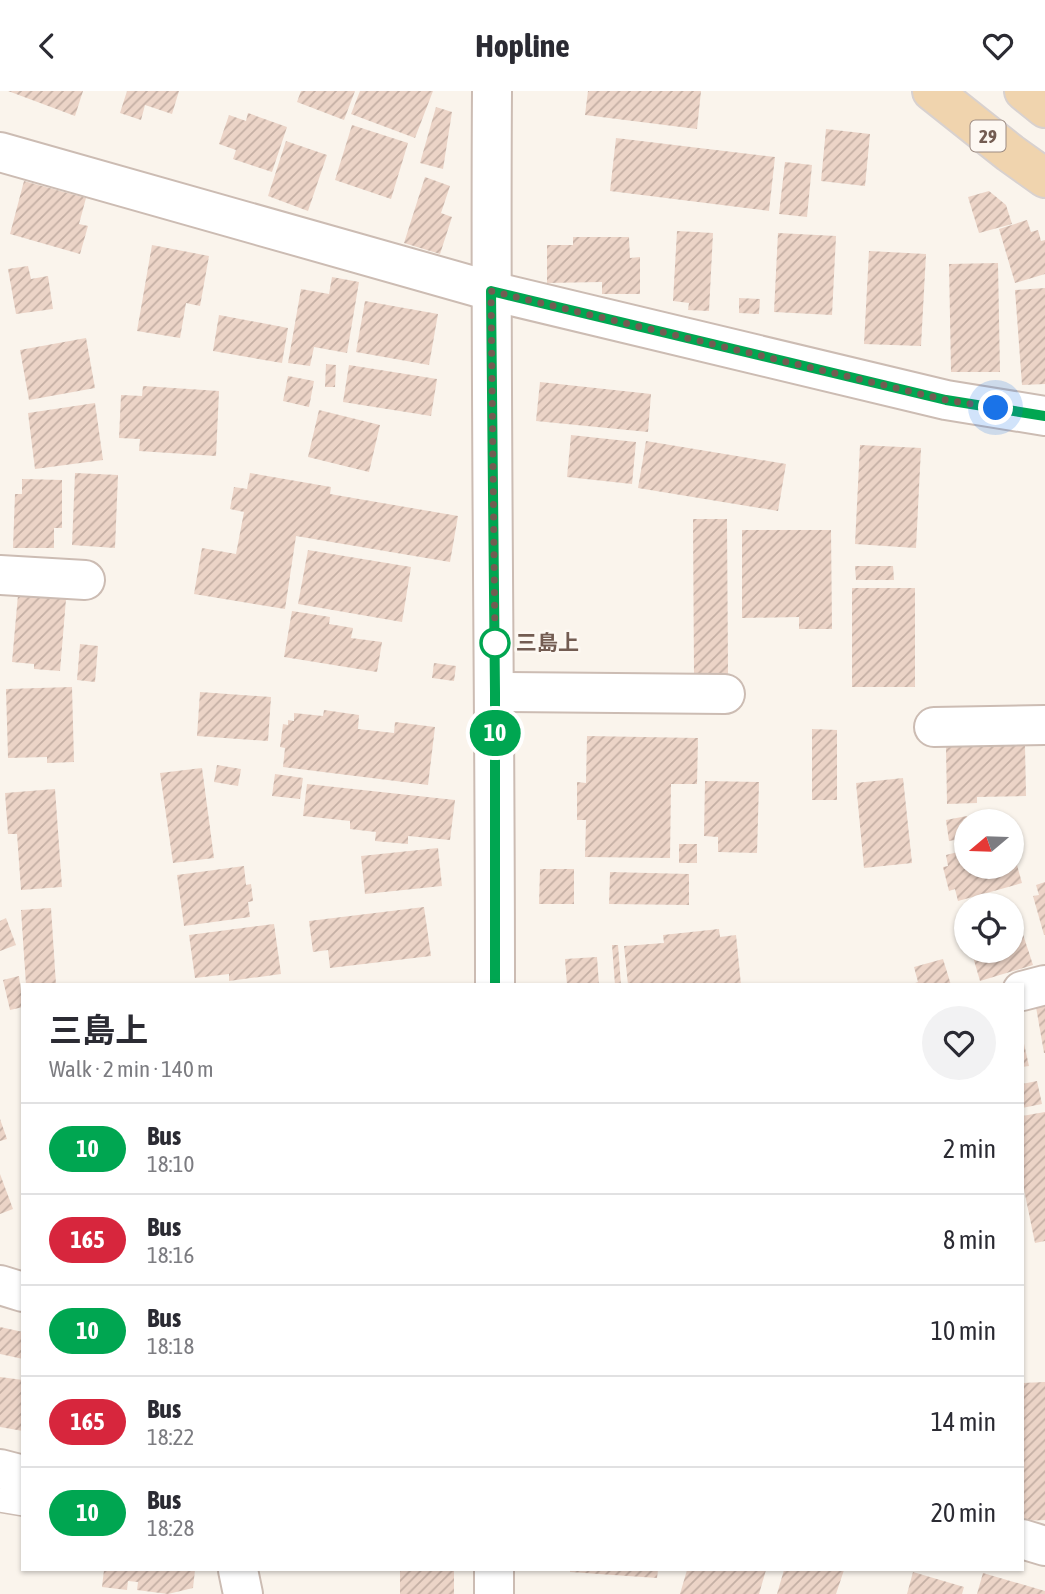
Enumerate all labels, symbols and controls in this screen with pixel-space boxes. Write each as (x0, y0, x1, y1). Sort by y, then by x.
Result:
icon: back (28, 27, 66, 65)
text: Hopline (475, 27, 570, 64)
icon: heart (979, 27, 1017, 65)
road number: 29 (970, 121, 1006, 151)
your location (978, 390, 1013, 425)
marker: 三島上 (480, 628, 510, 658)
place label: 三島上 (516, 630, 579, 654)
line badge: 10 (463, 710, 526, 756)
text: 10 (484, 719, 506, 746)
north arrow (954, 809, 1024, 879)
map controls (954, 809, 1024, 963)
button: locate (954, 893, 1024, 963)
button: heart (922, 1006, 996, 1080)
text: 三島上 (49, 1011, 148, 1049)
text: Walk · 2 min · 140 m (49, 1056, 213, 1082)
text: Bus (147, 1121, 181, 1151)
text: 2 min (943, 1134, 996, 1164)
text: 10 (76, 1135, 99, 1162)
text: 18:10 (147, 1151, 194, 1177)
text: Bus (147, 1212, 181, 1242)
text: 8 min (943, 1225, 996, 1255)
text: 165 (71, 1226, 104, 1253)
text: 18:16 (147, 1242, 194, 1268)
text: Bus (147, 1303, 181, 1333)
text: 10 min (931, 1316, 996, 1346)
text: 10 (76, 1317, 99, 1344)
text: 18:18 (147, 1333, 194, 1359)
text: Bus (147, 1394, 181, 1424)
text: 14 min (931, 1407, 996, 1437)
text: 165 (71, 1408, 104, 1435)
text: 18:22 (147, 1424, 194, 1450)
text: Bus (147, 1485, 181, 1515)
text: 20 min (931, 1498, 996, 1528)
text: 10 (76, 1499, 99, 1526)
text: 18:28 (147, 1515, 194, 1541)

